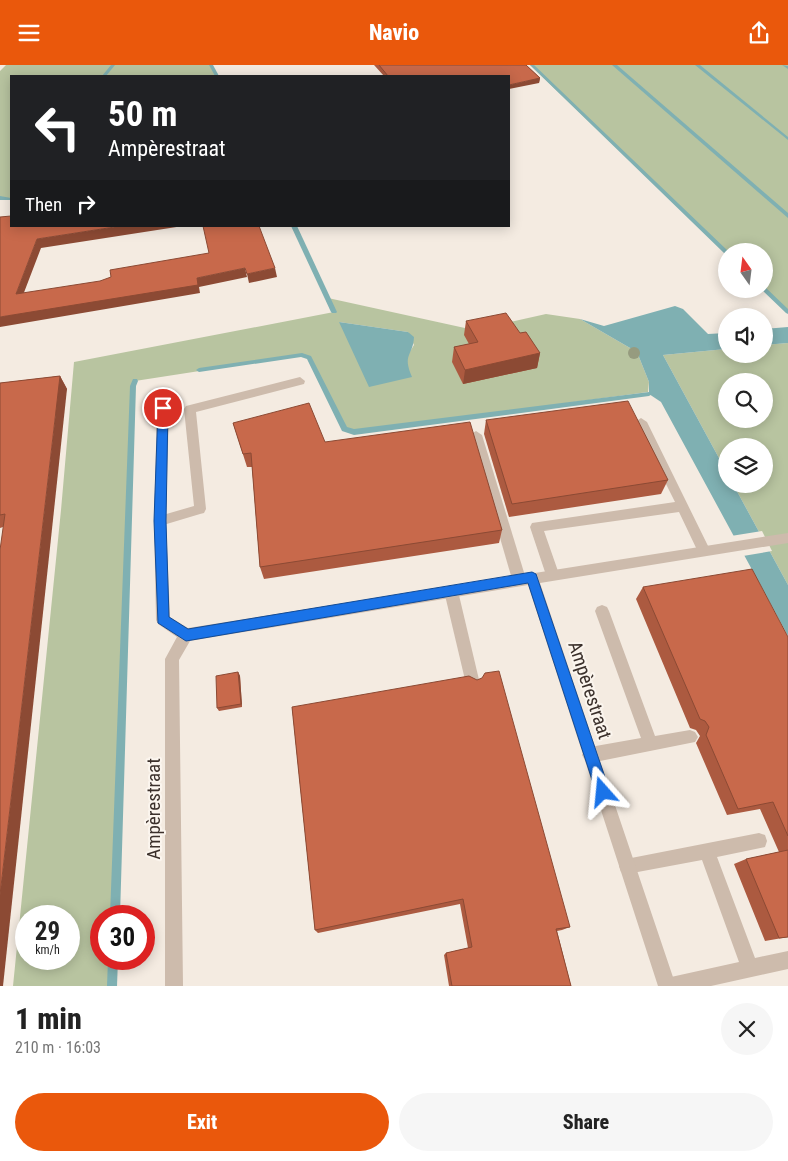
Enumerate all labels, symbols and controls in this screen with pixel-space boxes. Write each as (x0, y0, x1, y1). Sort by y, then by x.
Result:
icon: menu (15, 19, 43, 47)
icon: share (745, 19, 773, 47)
text: Navio (369, 20, 419, 45)
text: 50 m (108, 94, 177, 135)
icon: left (25, 95, 90, 160)
text: Ampèrestraat (108, 136, 226, 161)
icon: right (72, 190, 100, 218)
text: Then (25, 193, 62, 216)
north arrow (718, 243, 772, 297)
map controls (718, 243, 773, 493)
button: sound (718, 308, 773, 363)
button: search (718, 373, 773, 428)
pin (142, 387, 184, 429)
icon: arrive (149, 394, 177, 422)
button: layers (718, 438, 773, 493)
street label: Ampèrestraat (563, 638, 617, 742)
street label: Ampèrestraat (142, 758, 165, 860)
position arrow (576, 765, 628, 817)
speed limit sign: 30 (90, 905, 155, 970)
text: 29 (35, 917, 60, 946)
text: km/h (35, 943, 60, 957)
text: 1 min (15, 1001, 82, 1036)
button: close (721, 1003, 773, 1055)
text: 210 m · 16:03 (15, 1038, 101, 1057)
button: Exit (15, 1093, 389, 1151)
button: Share (399, 1093, 773, 1151)

